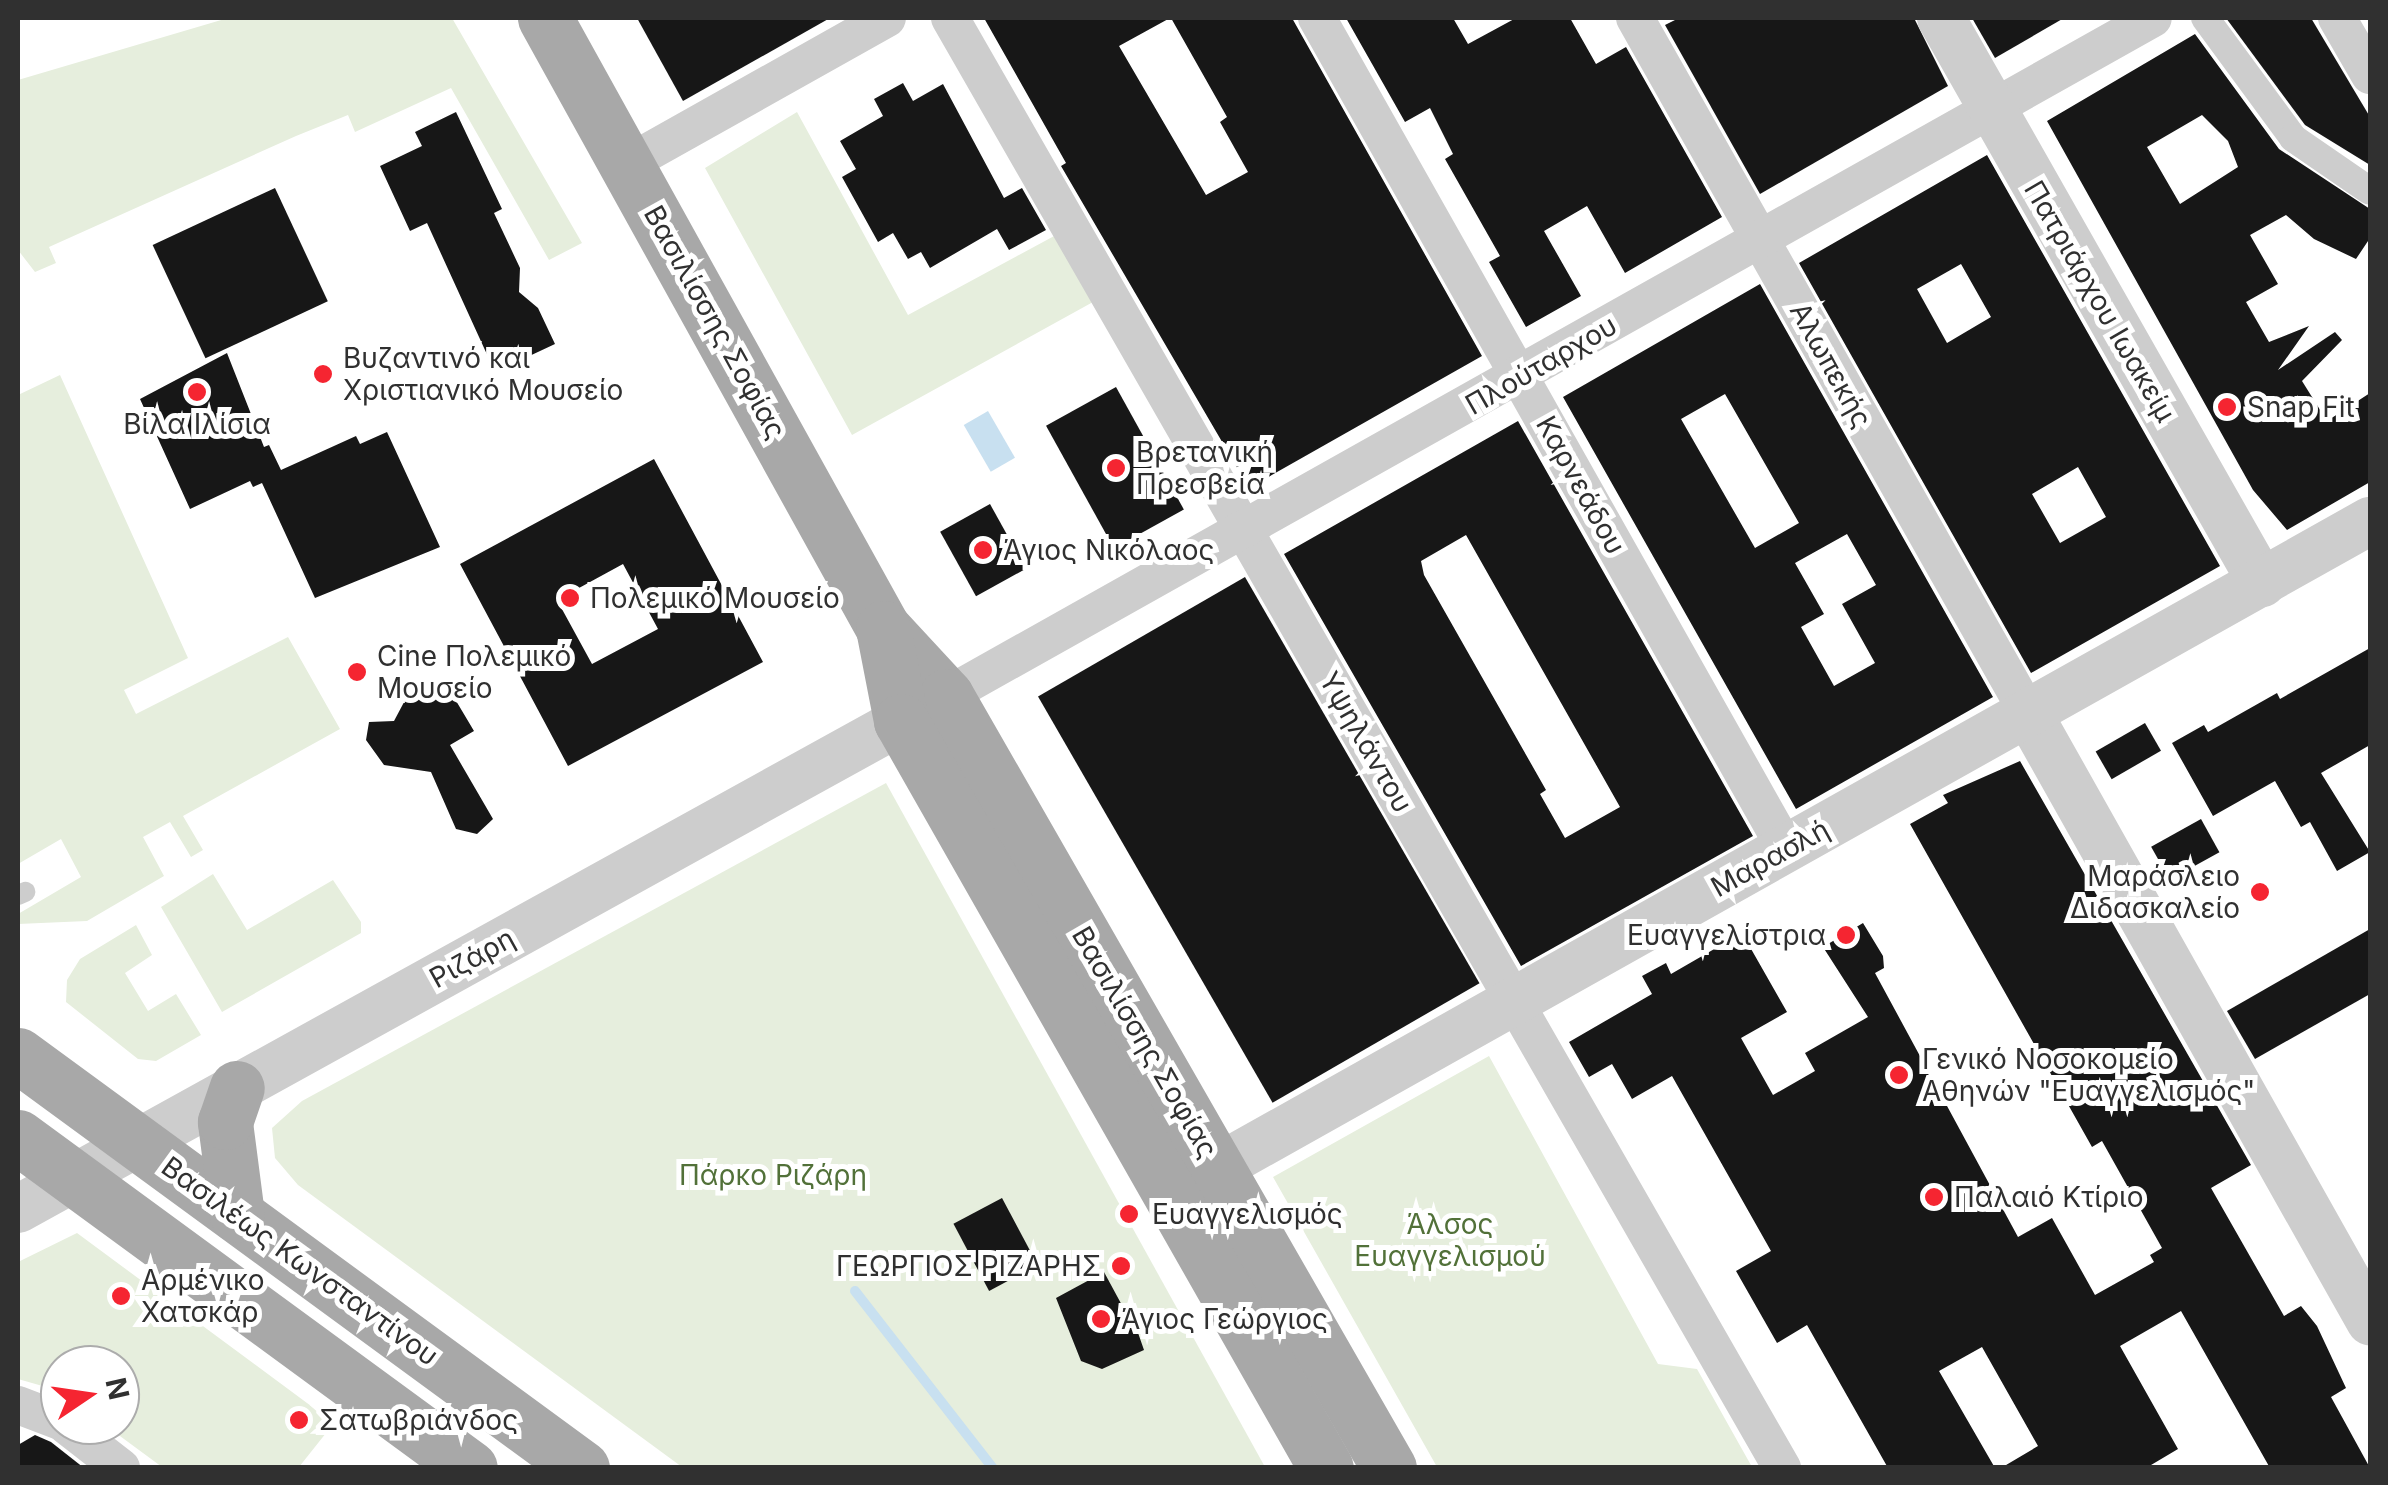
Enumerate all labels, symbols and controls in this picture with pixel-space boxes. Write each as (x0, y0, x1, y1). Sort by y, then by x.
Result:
street label: Πατριάρχου Ιωακείμ (2017, 175, 2183, 427)
street label: Βασιλίσσης Σοφίας (637, 199, 793, 445)
street label: Αλωπεκής (1783, 297, 1879, 433)
street label: Πλούταρχου (1459, 308, 1623, 422)
place label: Βυζαντινό και Χριστιανικό Μουσείο (343, 341, 623, 407)
marker: Βυζαντινό και Χριστιανικό Μουσείο (312, 363, 334, 385)
marker: Βίλα Ιλίσια (186, 381, 208, 403)
place label: Snap Fit (2247, 390, 2355, 424)
marker: Snap Fit (2216, 396, 2238, 418)
place label: Βίλα Ιλίσια (123, 407, 271, 441)
street label: Καρνεάδου (1529, 410, 1633, 560)
place label: Βρετανική Πρεσβεία (1136, 435, 1273, 501)
marker: Βρετανική Πρεσβεία (1105, 457, 1127, 479)
place label: Άγιος Νικόλαος (1003, 533, 1215, 567)
marker: Άγιος Νικόλαος (972, 539, 994, 561)
place label: Πολεμικό Μουσείο (590, 581, 840, 615)
marker: Πολεμικό Μουσείο (559, 587, 581, 609)
place label: Cine Πολεμικό Μουσείο (377, 639, 571, 705)
marker: Cine Πολεμικό Μουσείο (346, 661, 368, 683)
street label: Υψηλάντου (1312, 666, 1420, 818)
street label: Μαρασλή (1705, 812, 1835, 904)
place label: Μαράσλειο Διδασκαλείο (2070, 859, 2240, 925)
marker: Μαράσλειο Διδασκαλείο (2249, 881, 2271, 903)
place label: Ευαγγελίστρια (1627, 918, 1826, 952)
street label: Βασιλίσσης Σοφίας (1065, 920, 1225, 1164)
street label: Ριζάρη (424, 921, 520, 995)
marker: Ευαγγελίστρια (1835, 924, 1857, 946)
place label: Γενικό Νοσοκομείο Αθηνών "Ευαγγελισμός" (1922, 1042, 2255, 1108)
marker: Γενικό Νοσοκομείο Αθηνών "Ευαγγελισμός" (1886, 1062, 1912, 1088)
street label: Βασιλέως Κωνσταντίνου (155, 1149, 445, 1373)
park label: Πάρκο Ριζάρη (679, 1158, 867, 1192)
place label: Παλαιό Κτίριο (1954, 1180, 2144, 1214)
marker: Παλαιό Κτίριο (1923, 1186, 1945, 1208)
place label: Ευαγγελισμός (1152, 1197, 1343, 1231)
marker: Ευαγγελισμός (1116, 1201, 1142, 1227)
park label: Άλσος Ευαγγελισμού (1354, 1207, 1546, 1273)
place label: ΓΕΩΡΓΙΟΣ ΡΙΖΑΡΗΣ (836, 1249, 1101, 1283)
marker: ΓΕΩΡΓΙΟΣ ΡΙΖΑΡΗΣ (1110, 1255, 1132, 1277)
place label: Αρμένικο Χατσκάρ (141, 1263, 265, 1329)
marker: Αρμένικο Χατσκάρ (110, 1285, 132, 1307)
place label: Άγιος Γεώργιος (1121, 1302, 1328, 1336)
marker: Άγιος Γεώργιος (1090, 1308, 1112, 1330)
north arrow (40, 1345, 140, 1445)
text: N (98, 1374, 136, 1403)
place label: Σατωβριάνδος (319, 1403, 518, 1437)
marker: Σατωβριάνδος (288, 1409, 310, 1431)

